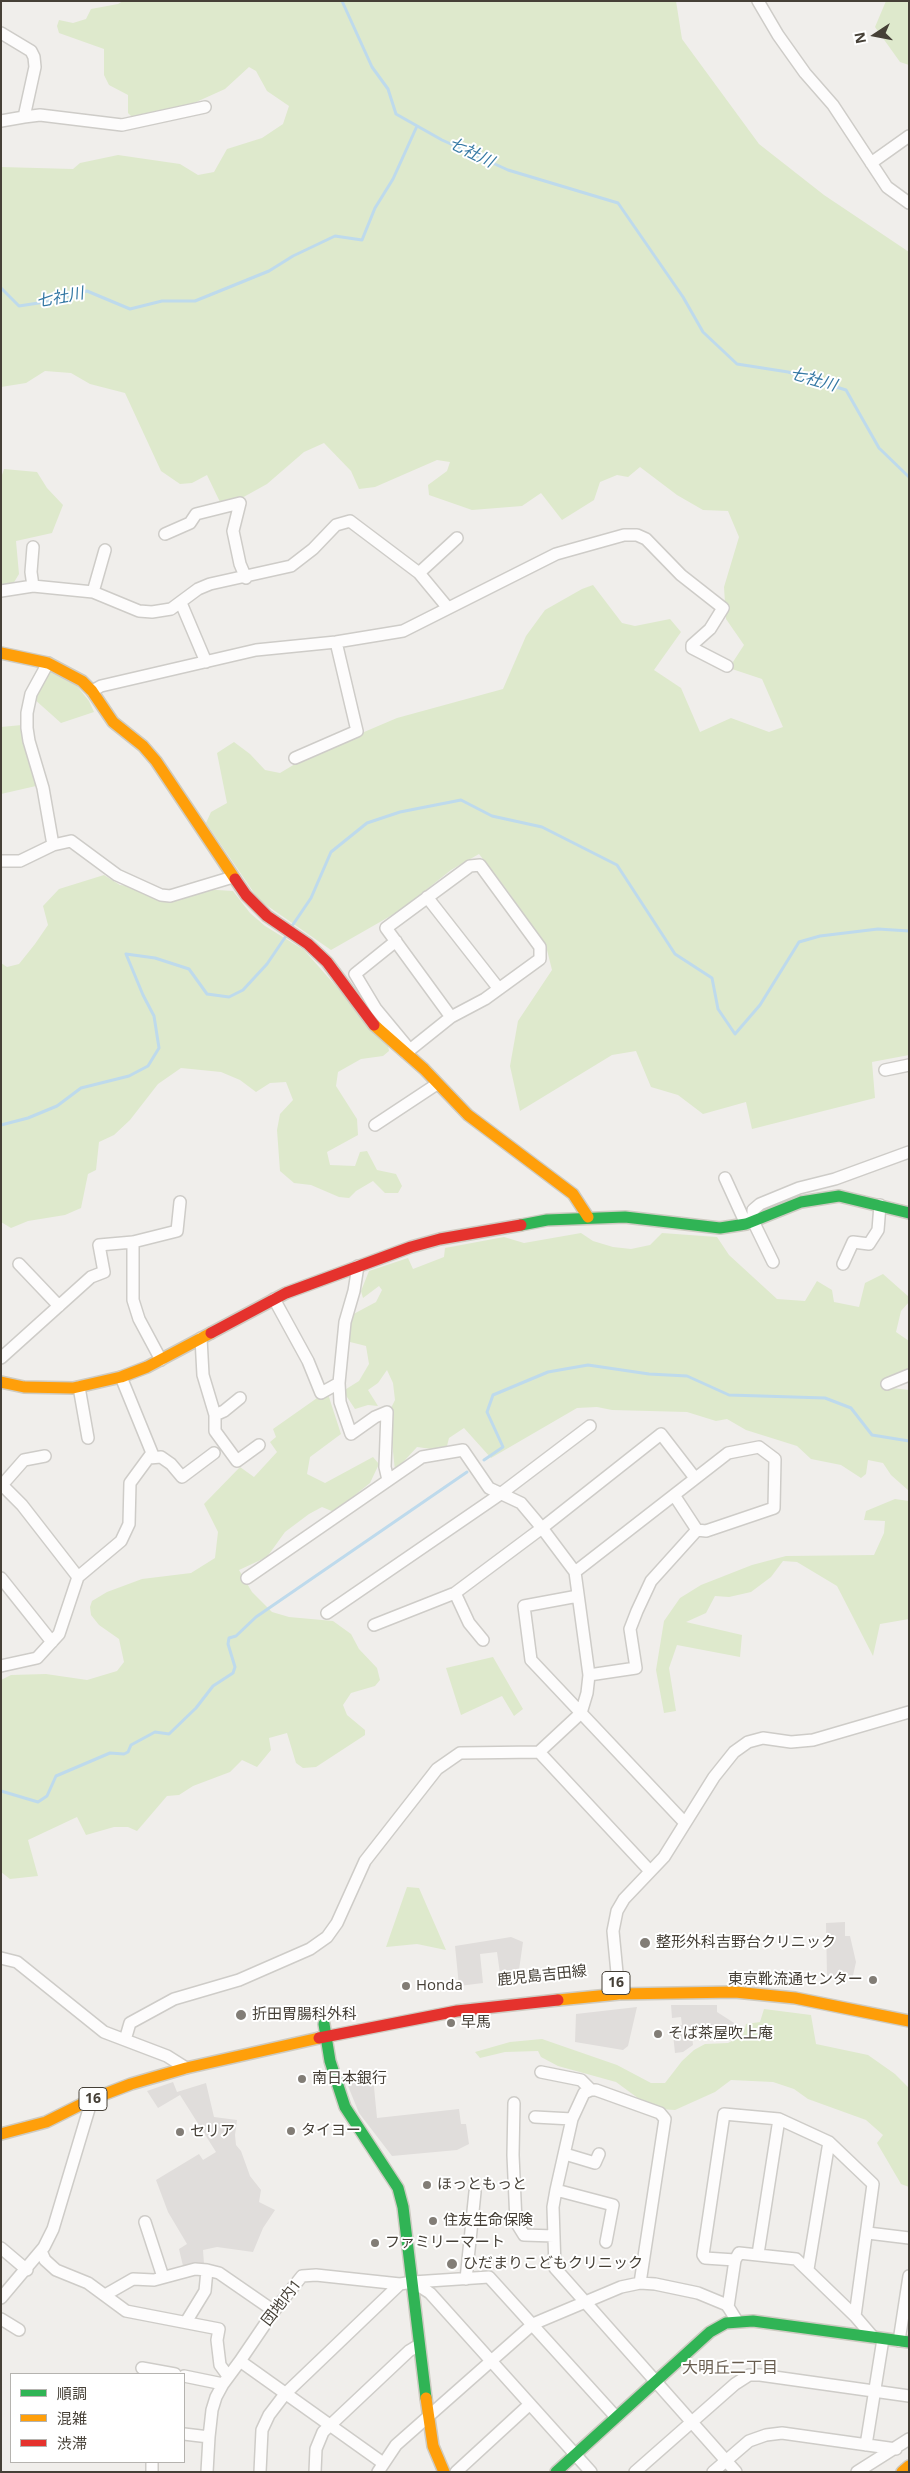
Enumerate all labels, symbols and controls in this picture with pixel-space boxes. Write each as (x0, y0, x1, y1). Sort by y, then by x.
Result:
north arrow (850, 10, 900, 60)
text: N (849, 31, 870, 45)
water label: 七社川 (445, 134, 497, 172)
water label: 七社川 (35, 284, 85, 312)
water label: 七社川 (787, 364, 839, 396)
place label: 整形外科吉野台クリニック (656, 1934, 836, 1952)
marker: 整形外科吉野台クリニック (638, 1936, 652, 1950)
street label: 鹿児島吉田線 (496, 1962, 588, 1990)
place label: 東京靴流通センター (728, 1971, 863, 1989)
road number: 16 (602, 1972, 630, 1995)
marker: 東京靴流通センター (867, 1974, 879, 1986)
place label: Honda (416, 1977, 463, 1995)
marker: Honda (400, 1980, 412, 1992)
place label: 折田胃腸科外科 (252, 2006, 357, 2024)
marker: 折田胃腸科外科 (234, 2008, 248, 2022)
place label: 早馬 (461, 2014, 491, 2032)
marker: 早馬 (445, 2017, 457, 2029)
place label: そば茶屋吹上庵 (668, 2025, 773, 2043)
marker: そば茶屋吹上庵 (652, 2028, 664, 2040)
place label: 南日本銀行 (312, 2070, 387, 2088)
marker: 南日本銀行 (296, 2073, 308, 2085)
road number: 16 (79, 2088, 107, 2110)
place label: タイヨー (301, 2122, 361, 2140)
place label: セリア (190, 2123, 235, 2141)
marker: タイヨー (285, 2125, 297, 2137)
marker: セリア (174, 2126, 186, 2138)
place label: ほっともっと (437, 2176, 527, 2194)
marker: ほっともっと (421, 2179, 433, 2191)
place label: 住友生命保険 (443, 2212, 533, 2230)
marker: 住友生命保険 (427, 2215, 439, 2227)
place label: ファミリーマート (385, 2234, 505, 2252)
marker: ファミリーマート (369, 2237, 381, 2249)
place label: ひだまりこどもクリニック (463, 2255, 643, 2273)
marker: ひだまりこどもクリニック (445, 2257, 459, 2271)
street label: 団地内1 (258, 2276, 306, 2330)
district label: 大明丘二丁目 (682, 2358, 778, 2378)
legend (10, 2373, 185, 2463)
text: 順調 (57, 2383, 87, 2403)
text: 混雑 (57, 2408, 87, 2428)
text: 渋滞 (57, 2433, 87, 2453)

